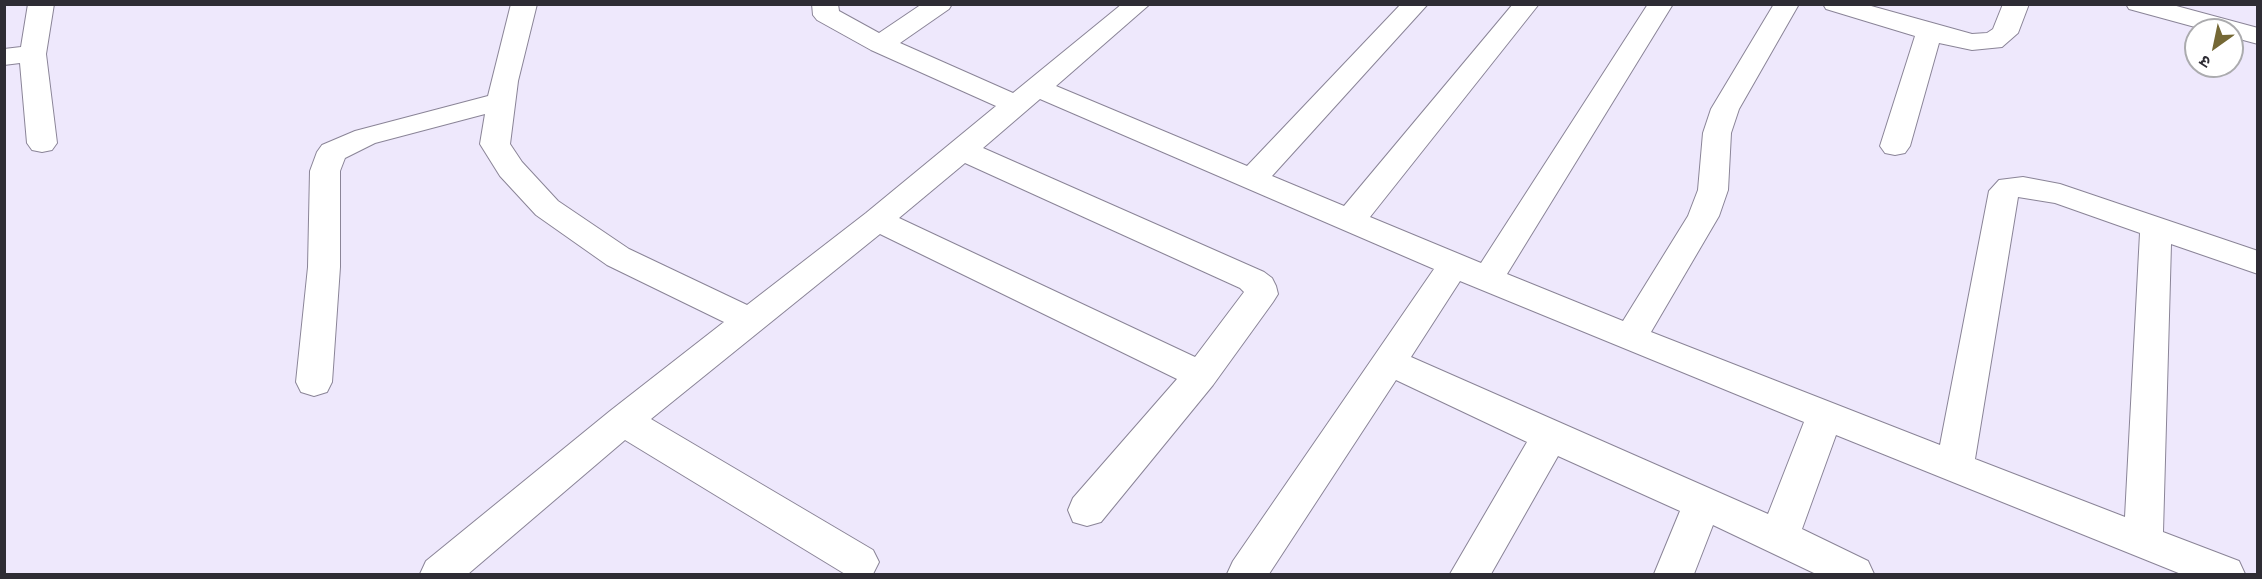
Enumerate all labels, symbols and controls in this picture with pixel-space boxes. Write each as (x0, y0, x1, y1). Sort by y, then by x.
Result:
north arrow (2184, 18, 2244, 78)
text: उ (2197, 52, 2214, 71)

